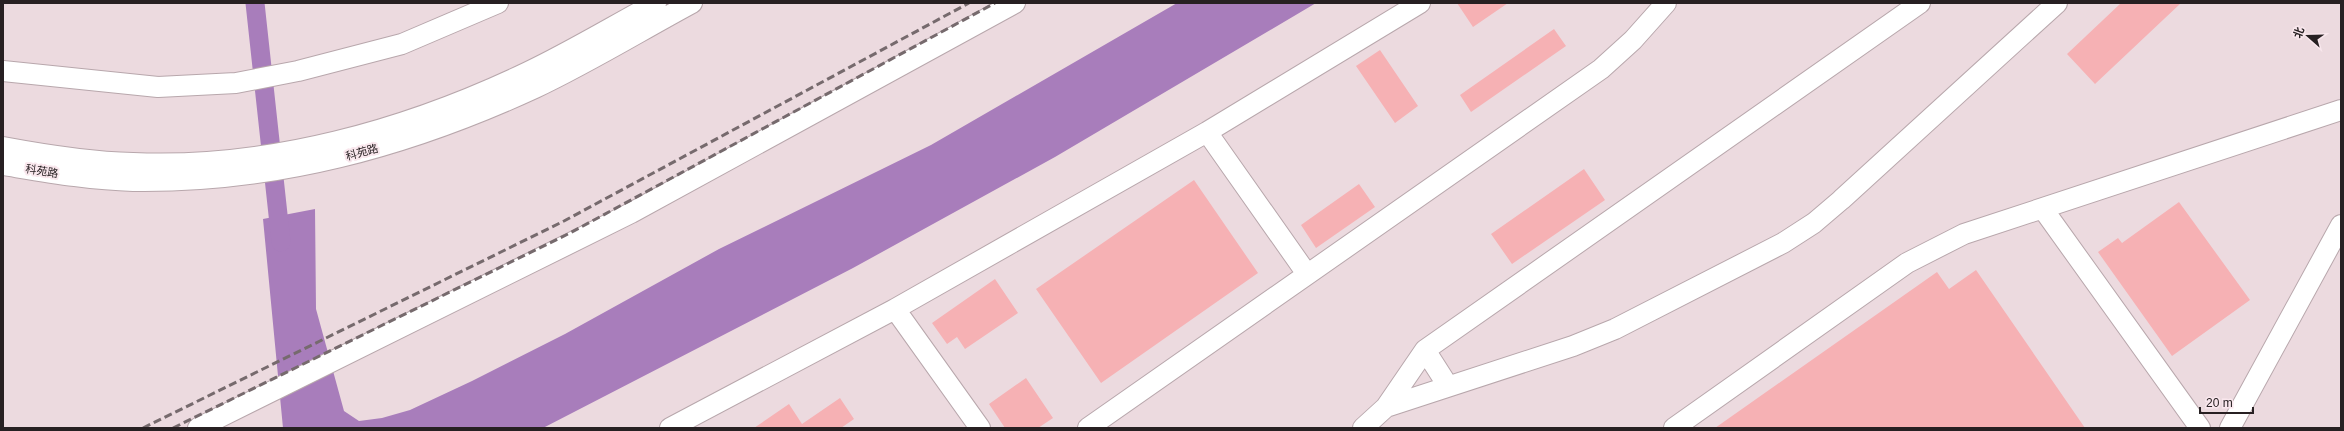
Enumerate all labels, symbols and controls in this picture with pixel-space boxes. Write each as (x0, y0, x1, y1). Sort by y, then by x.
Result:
north arrow (2288, 16, 2328, 56)
text: 北 (2291, 25, 2306, 40)
street label: 科苑路 (345, 142, 379, 162)
street label: 科苑路 (25, 162, 59, 180)
scale bar (2200, 389, 2253, 415)
text: 20 m (2206, 396, 2233, 410)

